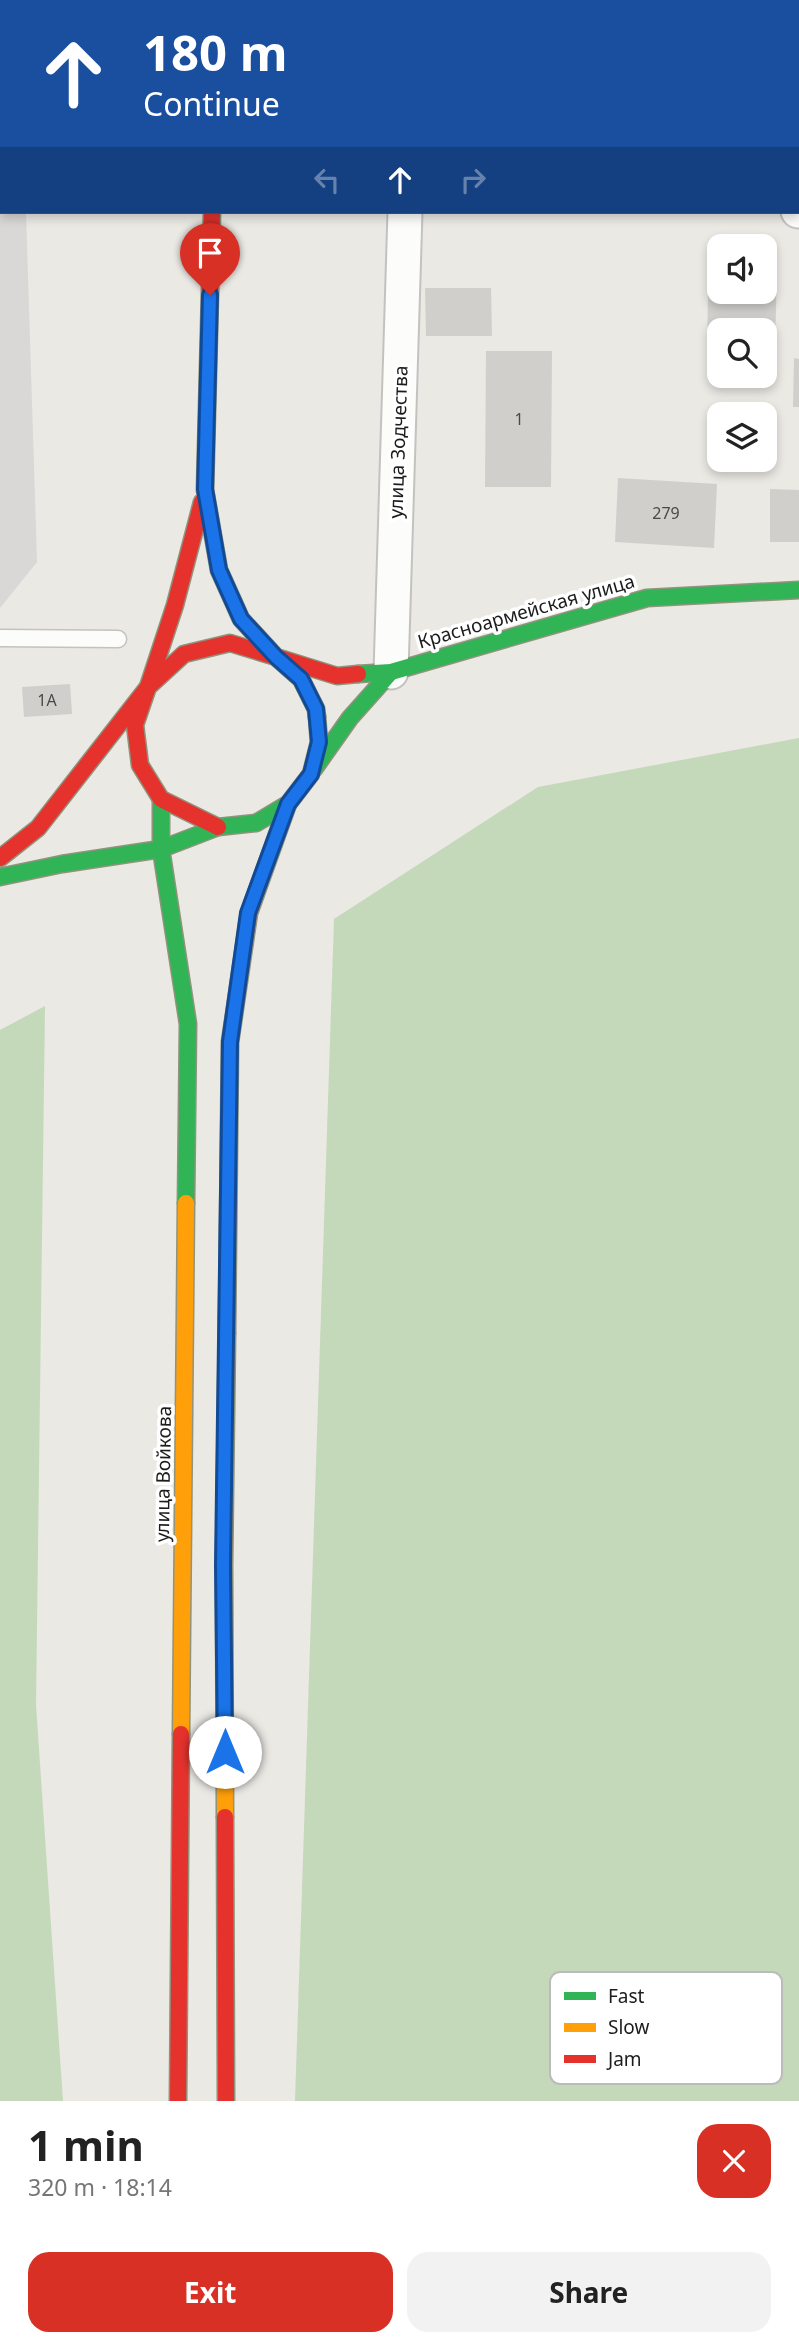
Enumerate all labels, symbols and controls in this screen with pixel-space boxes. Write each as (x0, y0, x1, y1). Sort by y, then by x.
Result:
text: 180 m (143, 19, 288, 85)
icon: ahead (28, 28, 119, 119)
text: Continue (143, 82, 280, 125)
icon: left (308, 161, 346, 199)
icon: ahead (381, 161, 419, 199)
icon: right (454, 161, 492, 199)
pin (180, 223, 240, 295)
icon: arrive (191, 234, 229, 272)
map controls (707, 234, 777, 472)
button: sound (707, 234, 777, 304)
button: search (707, 318, 777, 388)
street label: улица Зодчества (382, 365, 414, 519)
button: layers (707, 402, 777, 472)
house number: 1 (514, 408, 524, 430)
house number: 279 (652, 502, 680, 524)
street label: Красноармейская улица (414, 568, 638, 654)
house number: 1А (37, 689, 57, 711)
street label: улица Войкова (149, 1406, 177, 1542)
position arrow (188, 1715, 262, 1789)
legend (550, 1972, 782, 2084)
text: Fast (608, 1983, 645, 2009)
text: Slow (608, 2014, 649, 2040)
text: Jam (606, 2046, 642, 2072)
text: 1 min (28, 2116, 144, 2173)
button: close (697, 2124, 771, 2198)
text: 320 m · 18:14 (28, 2171, 172, 2203)
button: Exit (28, 2252, 393, 2332)
button: Share (407, 2252, 771, 2332)

